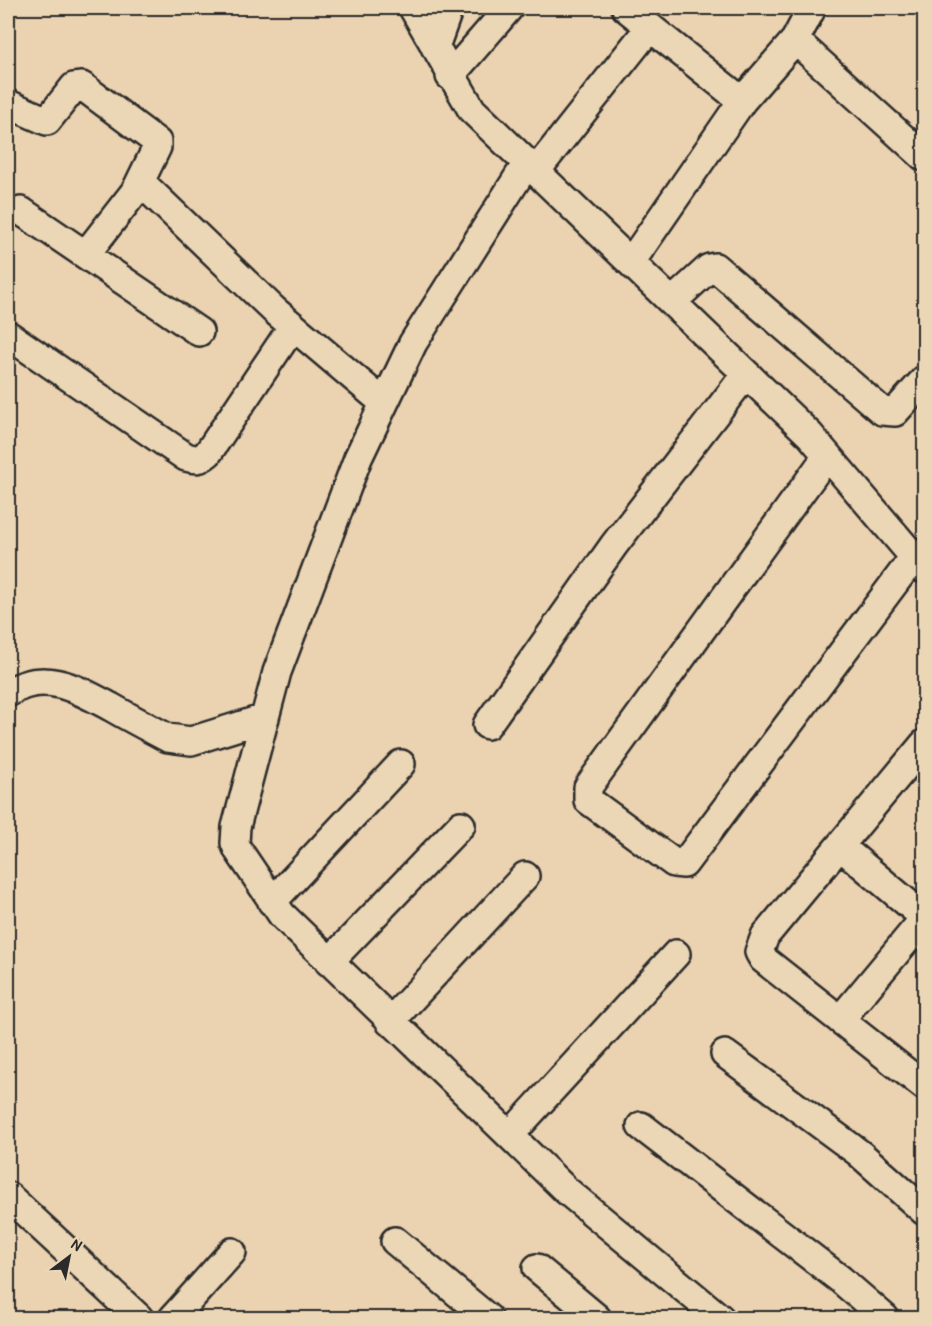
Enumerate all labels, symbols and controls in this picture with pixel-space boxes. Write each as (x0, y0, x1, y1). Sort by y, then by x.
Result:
north arrow (39, 1227, 99, 1287)
text: N (68, 1233, 87, 1256)

